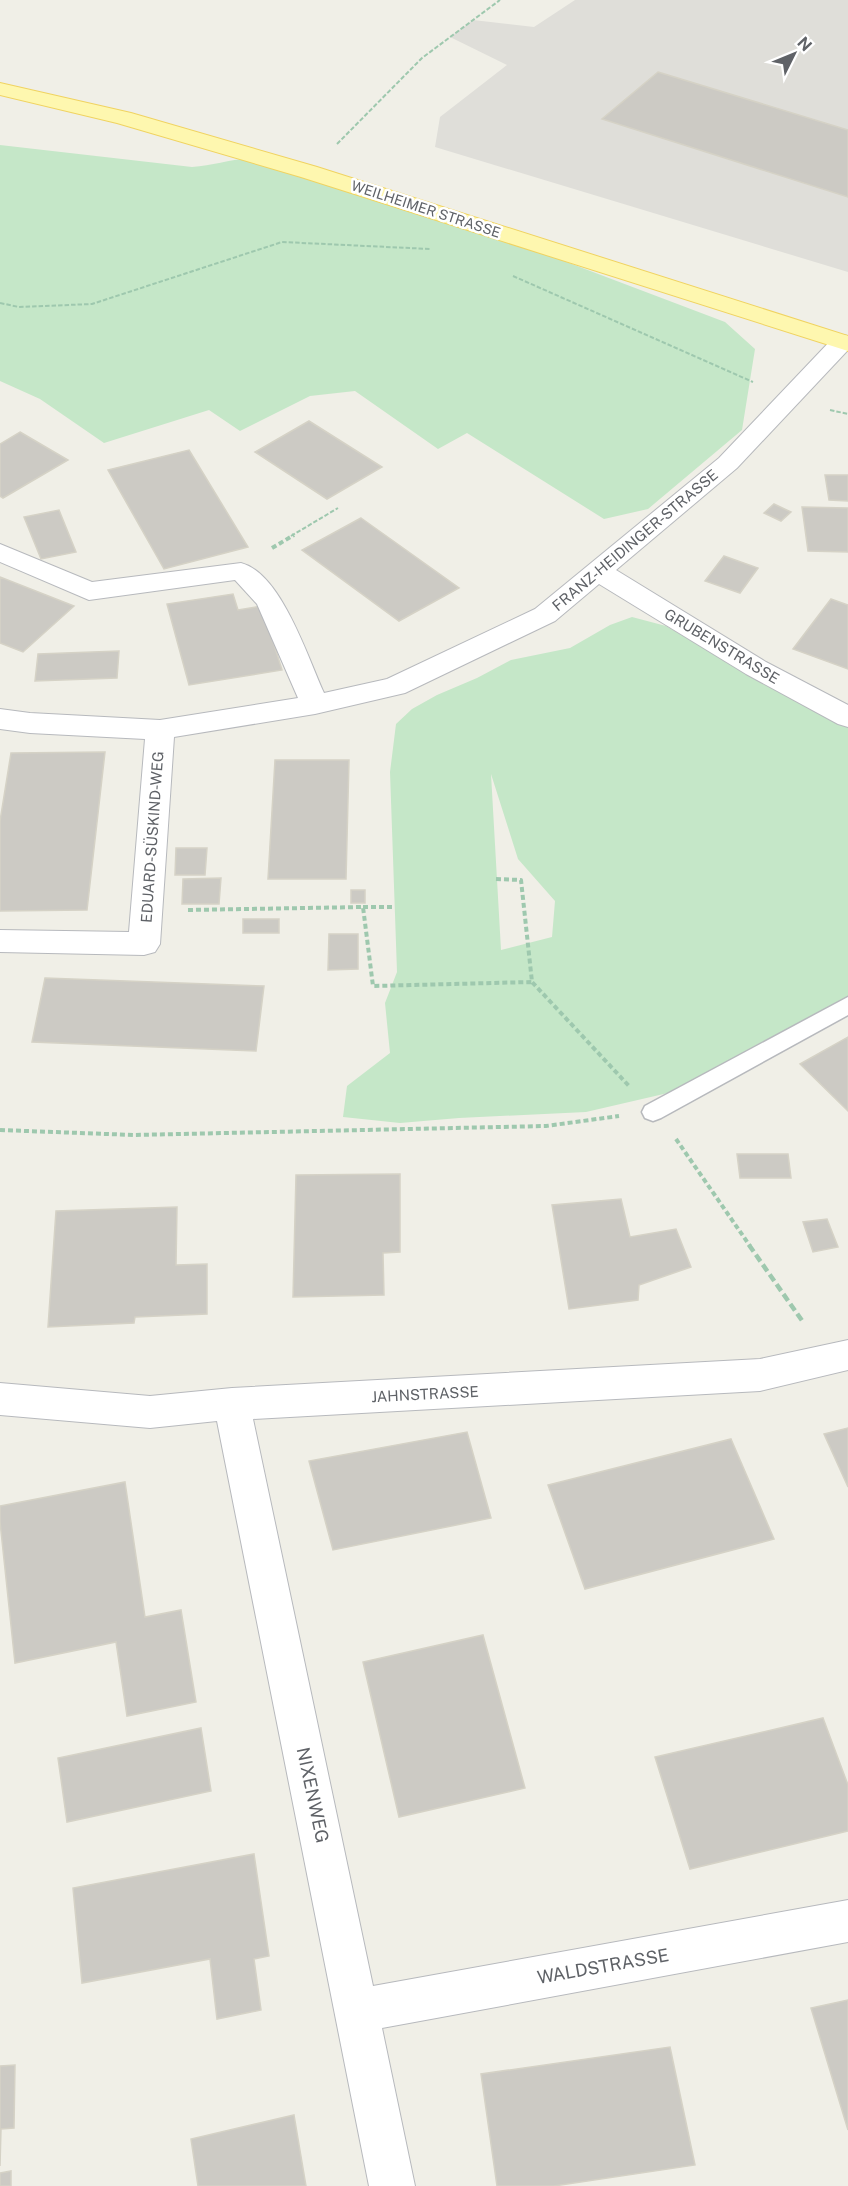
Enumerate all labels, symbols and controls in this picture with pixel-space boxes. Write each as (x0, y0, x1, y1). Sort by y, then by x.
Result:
north arrow (764, 24, 824, 84)
text: N (793, 33, 816, 55)
street label: WEILHEIMER STRASSE (349, 177, 503, 241)
street label: FRANZ-HEIDINGER-STRASSE (549, 466, 721, 614)
street label: GRUBENSTRASSE (661, 605, 783, 687)
street label: EDUARD-SÜSKIND-WEG (137, 750, 166, 923)
street label: JAHNSTRASSE (371, 1383, 479, 1405)
street label: NIXENWEG (293, 1745, 333, 1845)
street label: WALDSTRASSE (536, 1944, 670, 1988)

